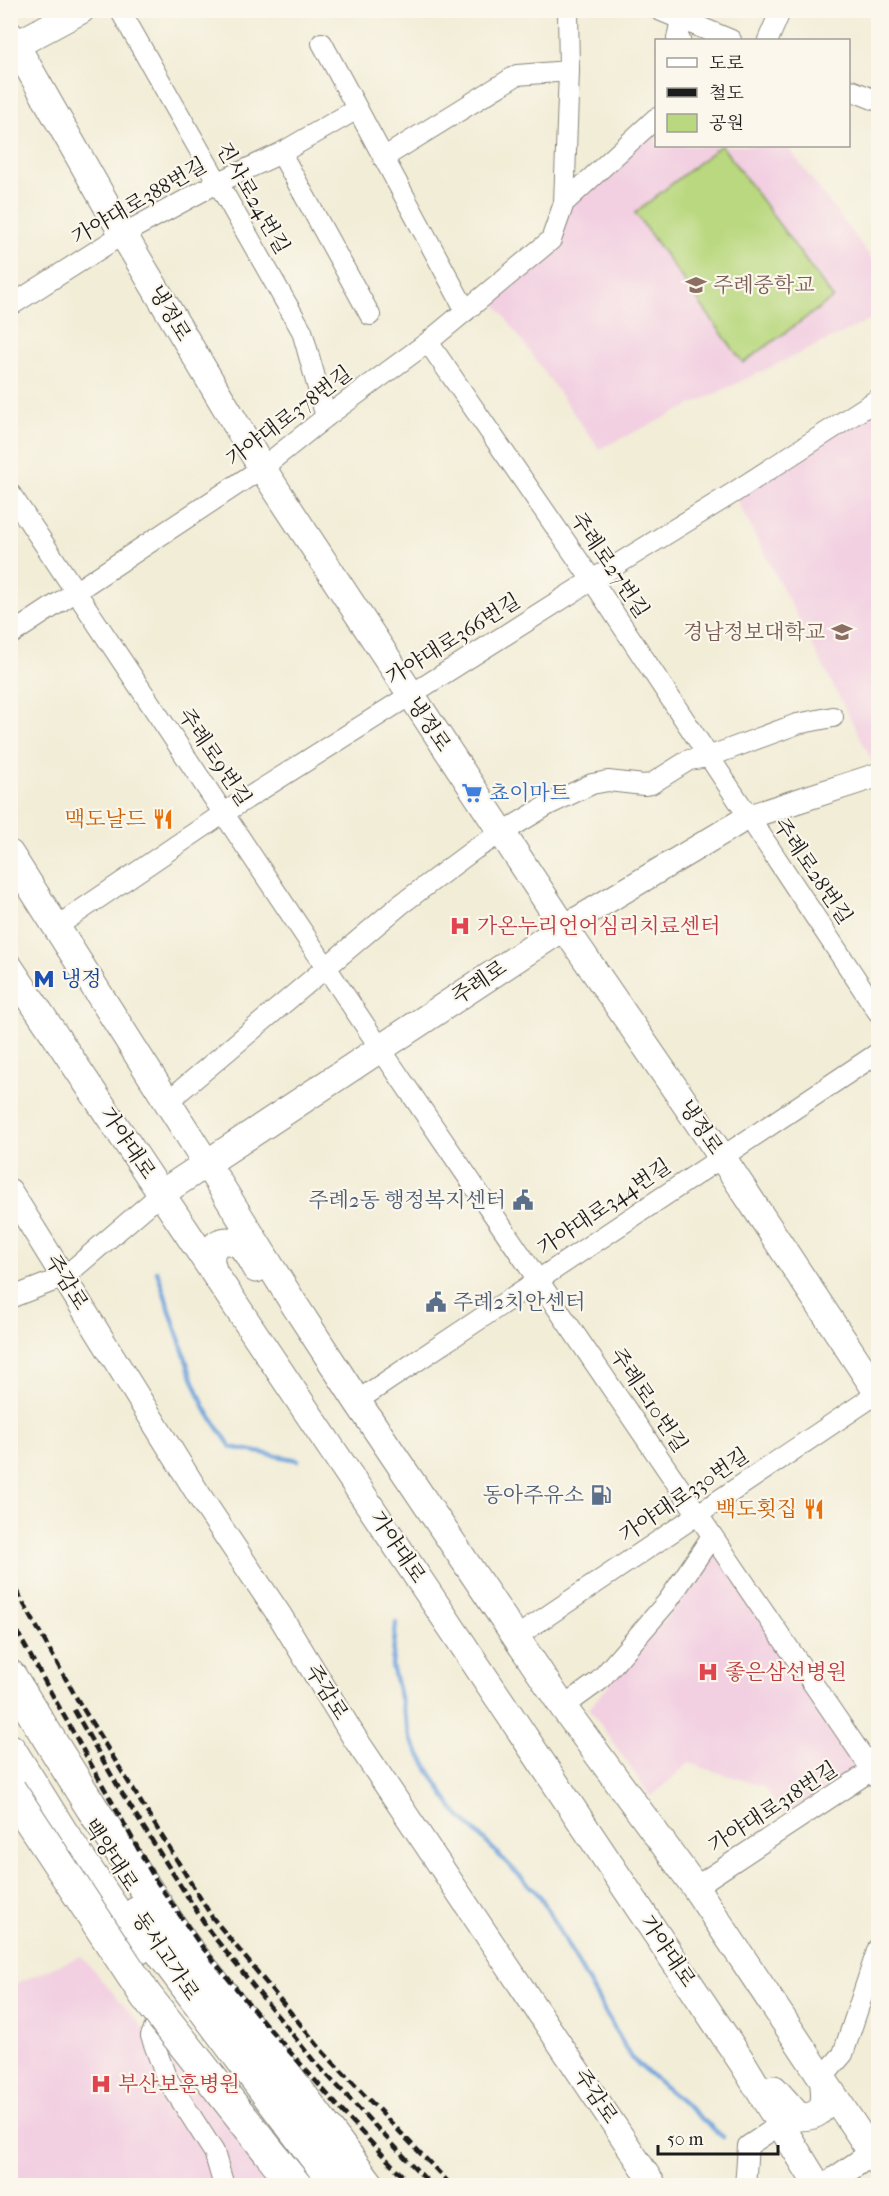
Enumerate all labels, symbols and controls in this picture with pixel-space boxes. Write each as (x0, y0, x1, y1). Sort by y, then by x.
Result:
legend (655, 39, 850, 147)
text: 도로 (709, 53, 744, 74)
text: 철도 (709, 83, 744, 104)
text: 공원 (709, 113, 744, 134)
street label: 진사로24번길 (211, 138, 295, 258)
street label: 가야대로388번길 (67, 153, 211, 249)
school or university icon: 주례중학교 (684, 273, 708, 297)
place label: 주례중학교 (713, 273, 814, 297)
street label: 냉정로 (144, 281, 196, 345)
street label: 가야대로378번길 (221, 361, 357, 471)
street label: 주례로27번길 (566, 508, 654, 622)
street label: 가야대로366번길 (382, 588, 524, 690)
place label: 경남정보대학교 (683, 620, 825, 644)
school or university icon: 경남정보대학교 (830, 620, 854, 644)
street label: 냉정로 (402, 692, 456, 756)
street label: 주례로9번길 (174, 704, 256, 810)
supermarket icon: 쵸이마트 (460, 781, 484, 805)
place label: 쵸이마트 (489, 781, 570, 805)
place label: 맥도날드 (65, 807, 146, 831)
restaurant icon: 맥도날드 (151, 807, 175, 831)
street label: 주례로28번길 (769, 813, 857, 929)
hospital icon: 가온누리언어심리치료센터 (448, 914, 472, 938)
place label: 가온누리언어심리치료센터 (477, 914, 720, 938)
street label: 주례로 (447, 955, 511, 1009)
metro station icon: 냉정 (32, 967, 56, 991)
place label: 냉정 (61, 967, 102, 991)
street label: 냉정로 (674, 1095, 728, 1159)
street label: 가야대로 (95, 1103, 161, 1183)
street label: 가야대로344번길 (533, 1154, 675, 1260)
place label: 주례2동 행정복지센터 (308, 1188, 506, 1212)
public building icon: 주례2동 행정복지센터 (511, 1188, 535, 1212)
street label: 주감로 (41, 1250, 93, 1314)
public building icon: 주례2치안센터 (424, 1290, 448, 1314)
place label: 주례2치안센터 (453, 1290, 586, 1314)
street label: 주례로10번길 (605, 1343, 693, 1457)
street label: 가야대로330번길 (615, 1443, 753, 1547)
place label: 동아주유소 (483, 1483, 584, 1507)
fuel station icon: 동아주유소 (589, 1483, 613, 1507)
place label: 백도횟집 (716, 1497, 797, 1521)
restaurant icon: 백도횟집 (802, 1497, 826, 1521)
street label: 가야대로 (365, 1507, 431, 1587)
street label: 주감로 (301, 1660, 353, 1724)
hospital icon: 좋은삼선병원 (696, 1660, 720, 1684)
place label: 좋은삼선병원 (725, 1660, 847, 1684)
street label: 가야대로318번길 (704, 1757, 842, 1857)
street label: 백양대로 (79, 1814, 143, 1896)
street label: 동서고가로 (128, 1907, 204, 2005)
street label: 가야대로 (635, 1911, 701, 1991)
street label: 주감로 (569, 2064, 623, 2128)
hospital icon: 부산보훈병원 (89, 2072, 113, 2096)
place label: 부산보훈병원 (118, 2072, 240, 2096)
scale bar (658, 2118, 778, 2156)
text: 50 m (667, 2129, 704, 2150)

